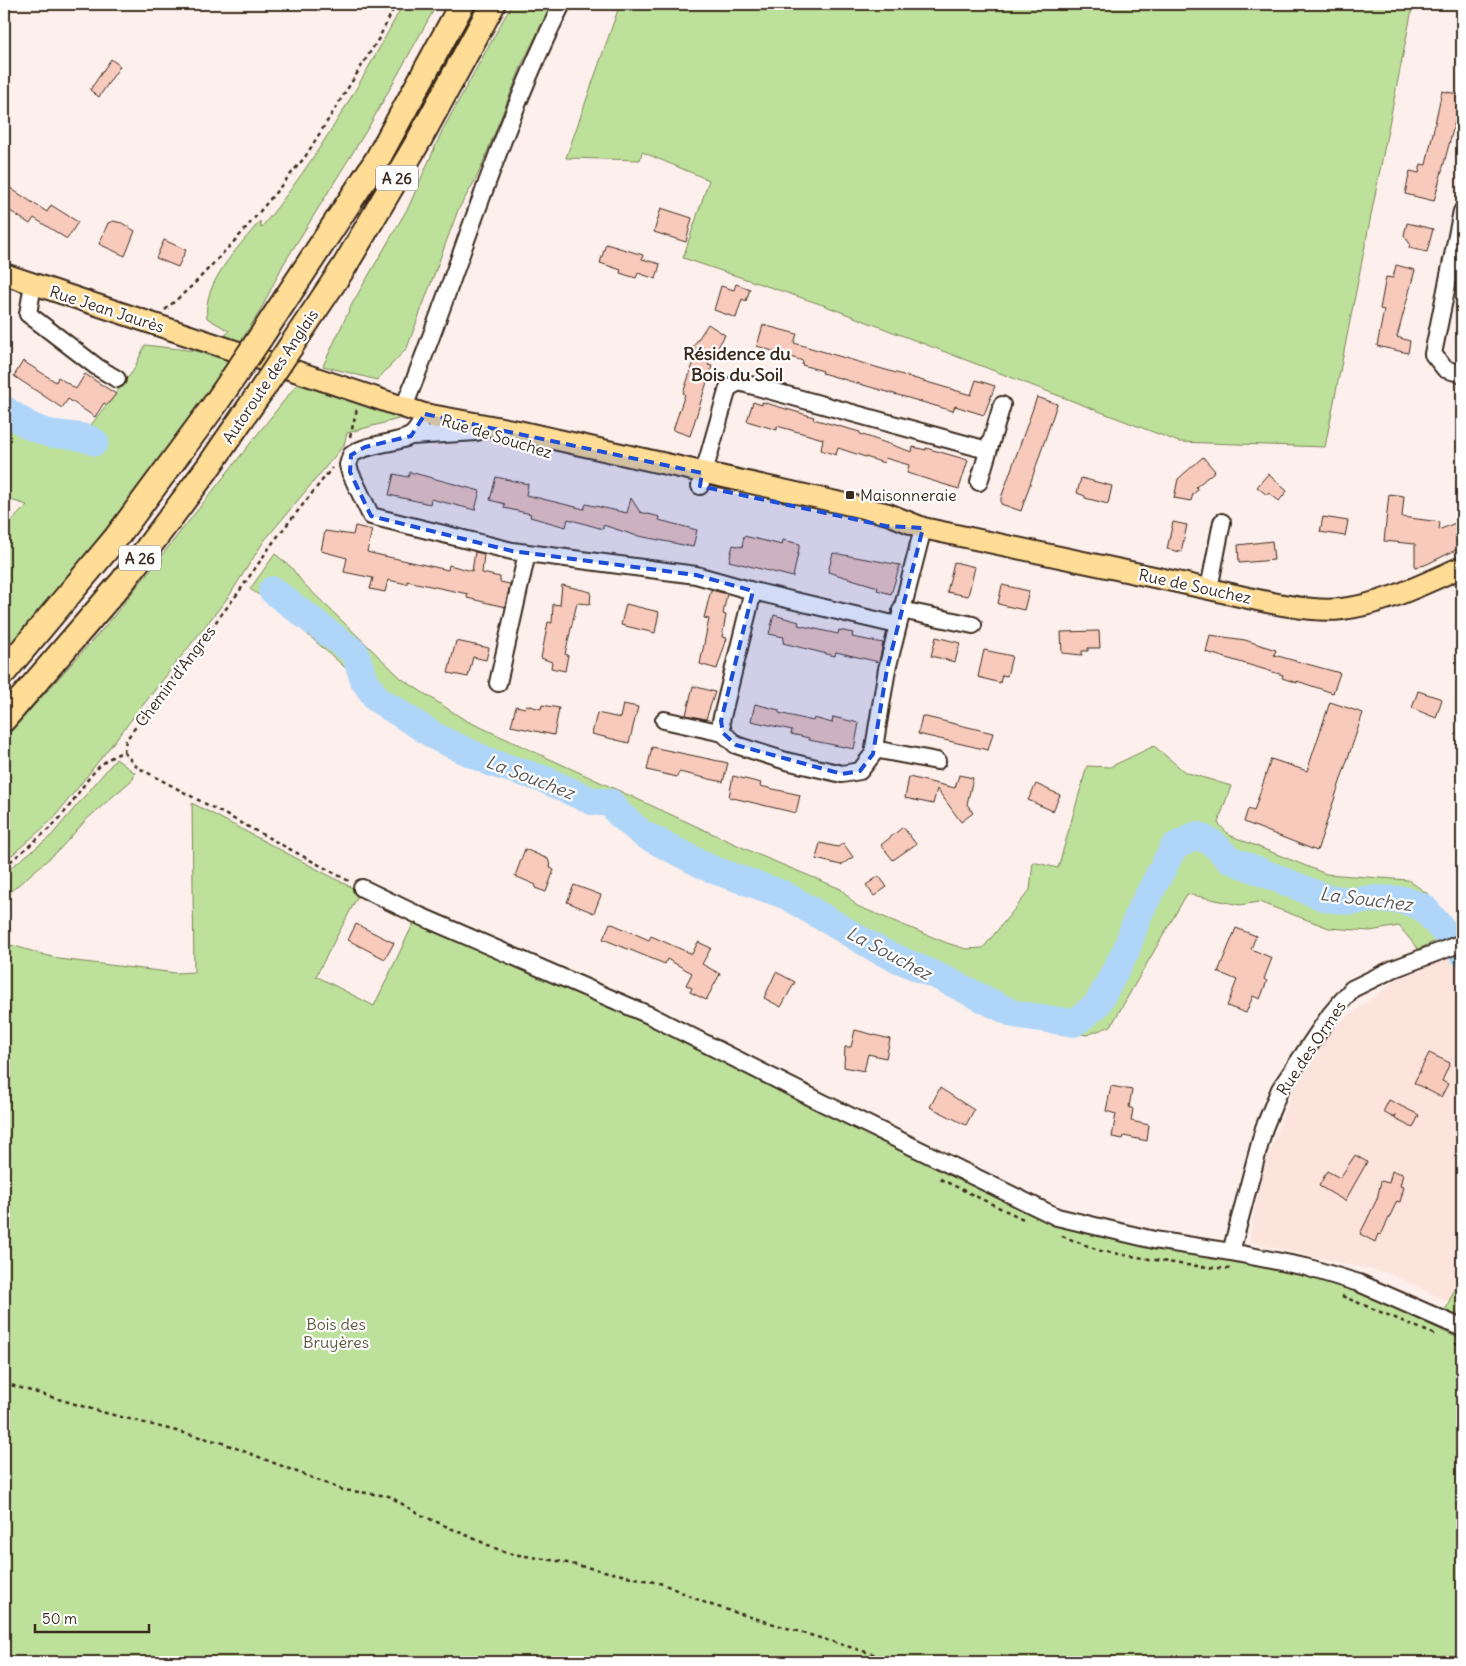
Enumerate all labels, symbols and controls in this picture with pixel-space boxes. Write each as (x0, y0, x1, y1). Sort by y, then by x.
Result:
road number: A 26 (376, 166, 418, 190)
street label: Rue Jean Jaurès (47, 281, 167, 337)
street label: Autoroute des Anglais (218, 305, 322, 447)
district label: Résidence du Bois du Soil (683, 342, 791, 386)
street label: Rue de Souchez (439, 410, 555, 462)
place label: Maisonneraie (860, 485, 957, 505)
marker: Maisonneraie (844, 489, 856, 501)
road number: A 26 (119, 546, 161, 570)
street label: Rue de Souchez (1137, 564, 1253, 608)
street label: Chemin d'Angres (130, 622, 220, 730)
water label: La Souchez (483, 750, 580, 805)
water label: La Souchez (1319, 882, 1416, 916)
water label: La Souchez (843, 921, 937, 986)
street label: Rue des Ormes (1272, 997, 1350, 1099)
park label: Bois des Bruyères (303, 1314, 369, 1352)
scale bar (35, 1601, 149, 1633)
text: 50 m (42, 1609, 77, 1628)

